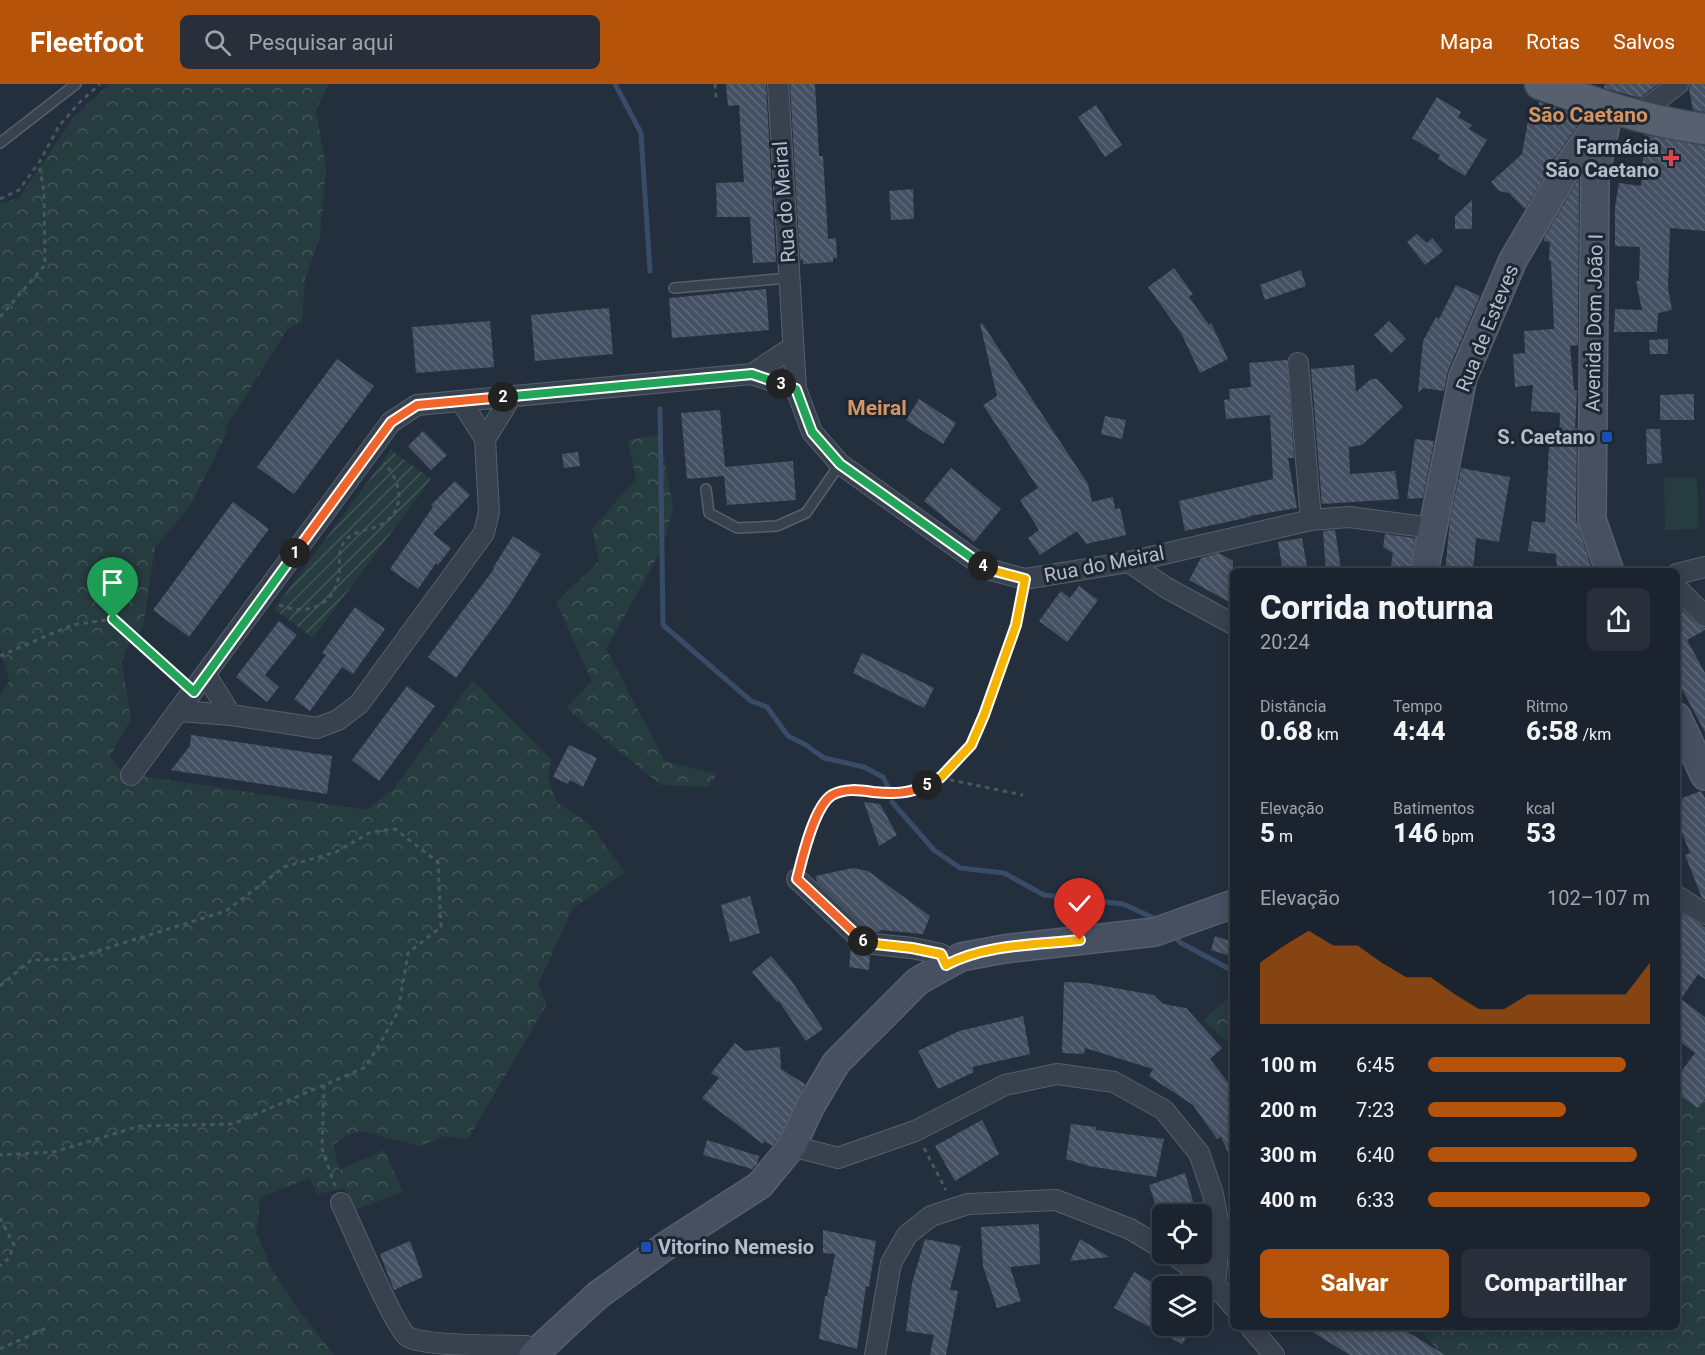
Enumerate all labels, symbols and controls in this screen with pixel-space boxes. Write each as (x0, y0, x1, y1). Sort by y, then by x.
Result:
search box (180, 15, 600, 69)
text: Fleetfoot (30, 26, 144, 59)
icon: search (201, 26, 234, 59)
text: Pesquisar aqui (249, 30, 394, 55)
text: Mapa (1440, 30, 1493, 54)
text: Rotas (1526, 30, 1580, 54)
text: Salvos (1613, 30, 1675, 54)
district label: São Caetano (1528, 103, 1648, 127)
place label: Farmácia São Caetano (1545, 135, 1659, 182)
street label: Rua do Meiral (768, 140, 800, 264)
marker: Farmácia São Caetano (1664, 151, 1678, 165)
street label: Avenida Dom João I (1580, 234, 1608, 412)
street label: Rua de Esteves (1451, 261, 1523, 395)
pin: 3 (766, 369, 796, 399)
text: 3 (776, 374, 786, 393)
pin: 2 (488, 382, 518, 412)
text: 2 (498, 387, 508, 406)
district label: Meiral (847, 396, 907, 420)
place label: S. Caetano (1497, 425, 1595, 449)
marker: S. Caetano (1600, 430, 1614, 444)
pin: 1 (280, 538, 310, 568)
street label: Rua do Meiral (1042, 541, 1166, 587)
text: 1 (290, 543, 300, 562)
pin: 4 (968, 551, 998, 581)
text: 4 (978, 556, 988, 575)
pin (87, 557, 138, 619)
icon: arrive (96, 566, 129, 599)
text: Corrida noturna (1260, 588, 1494, 627)
button: share (1587, 588, 1650, 651)
text: 20:24 (1260, 630, 1310, 654)
text: Distância (1260, 697, 1326, 716)
text: Tempo (1393, 697, 1442, 716)
text: Ritmo (1526, 697, 1568, 716)
text: 0.68 (1260, 716, 1313, 746)
text: 4:44 (1393, 716, 1446, 746)
text: 6:58 (1526, 716, 1579, 746)
text: km (1313, 725, 1339, 744)
text: /km (1579, 725, 1611, 744)
pin: 5 (912, 770, 942, 800)
text: 5 (922, 775, 932, 794)
text: Elevação (1260, 799, 1324, 818)
text: Batimentos (1393, 799, 1475, 818)
text: kcal (1526, 799, 1555, 818)
text: 5 (1260, 818, 1275, 848)
text: 146 (1393, 818, 1438, 848)
text: 53 (1526, 818, 1556, 848)
text: m (1275, 827, 1293, 846)
text: bpm (1438, 827, 1474, 846)
pin (1054, 878, 1105, 940)
text: Elevação (1260, 886, 1340, 910)
text: 102–107 m (1547, 886, 1650, 910)
icon: check (1063, 887, 1096, 920)
pin: 6 (848, 926, 878, 956)
text: 6 (858, 931, 868, 950)
text: 100 m (1260, 1053, 1317, 1077)
text: 6:45 (1356, 1053, 1395, 1077)
text: 200 m (1260, 1098, 1317, 1122)
text: 7:23 (1356, 1098, 1395, 1122)
text: 300 m (1260, 1143, 1317, 1167)
text: 6:40 (1356, 1143, 1395, 1167)
text: 400 m (1260, 1188, 1317, 1212)
text: 6:33 (1356, 1188, 1395, 1212)
map controls (1152, 1204, 1212, 1336)
button: locate (1152, 1204, 1212, 1264)
place label: Vitorino Nemesio (658, 1235, 814, 1259)
marker: Vitorino Nemesio (639, 1240, 653, 1254)
button: Salvar (1260, 1249, 1449, 1318)
button: Compartilhar (1461, 1249, 1650, 1318)
button: layers (1152, 1276, 1212, 1336)

